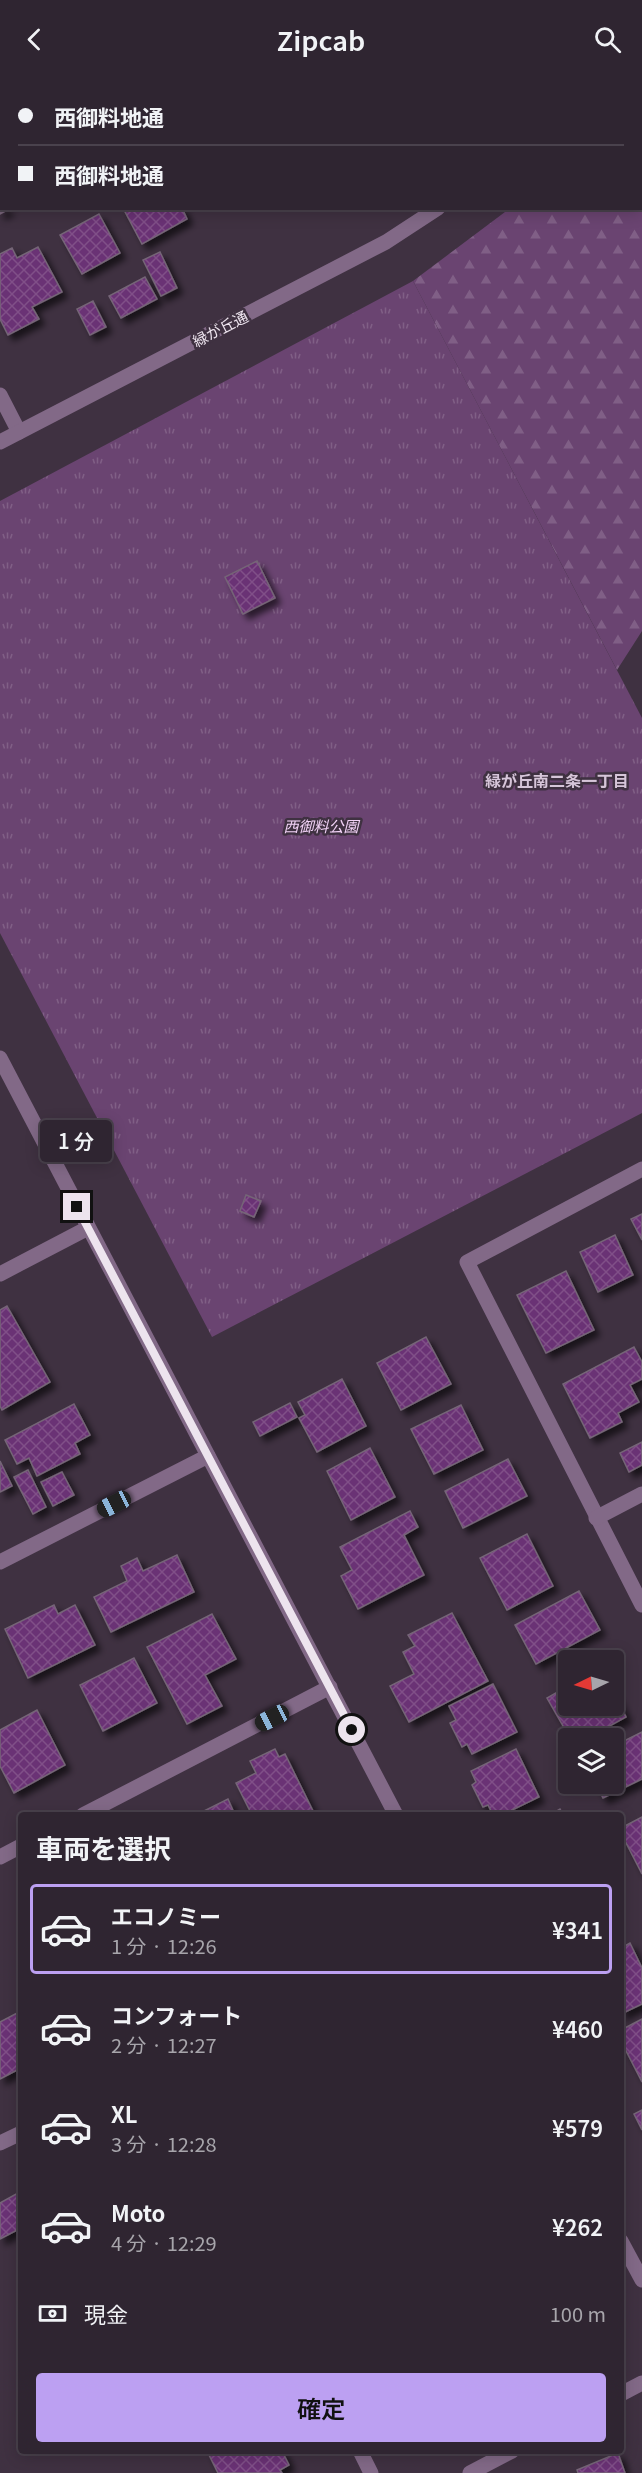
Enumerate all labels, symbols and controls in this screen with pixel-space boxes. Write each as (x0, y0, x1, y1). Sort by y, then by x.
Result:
text: Zipcab (277, 20, 365, 59)
icon: back (18, 23, 51, 56)
icon: search (591, 23, 624, 56)
text: 西御料地通 (54, 100, 164, 132)
text: 西御料地通 (54, 158, 164, 190)
street label: 緑が丘通 (188, 305, 252, 351)
district label: 緑が丘南二条一丁目 (485, 768, 629, 792)
park label: 西御料公園 (283, 815, 360, 836)
callout: 1 分 (41, 1120, 113, 1162)
text: 1 分 (58, 1126, 94, 1155)
route end (63, 1193, 90, 1220)
car (94, 1488, 134, 1520)
north arrow (558, 1650, 624, 1716)
map controls (558, 1650, 624, 1794)
car (252, 1702, 292, 1734)
route start (338, 1716, 365, 1743)
button: layers (558, 1728, 624, 1794)
text: 車両を選択 (36, 1828, 171, 1867)
text: エコノミー (111, 1899, 221, 1931)
icon: car (39, 1902, 93, 1956)
text: ¥341 (552, 1913, 603, 1945)
text: 1 分 · 12:26 (111, 1931, 217, 1960)
text: コンフォート (111, 1998, 242, 2030)
icon: car (39, 2001, 93, 2055)
text: ¥460 (552, 2012, 603, 2044)
text: 2 分 · 12:27 (111, 2030, 217, 2059)
text: XL (111, 2097, 138, 2129)
icon: car (39, 2100, 93, 2154)
text: ¥579 (552, 2111, 603, 2143)
text: 3 分 · 12:28 (111, 2129, 217, 2158)
text: Moto (111, 2196, 165, 2228)
icon: car (39, 2199, 93, 2253)
text: ¥262 (552, 2210, 603, 2242)
text: 4 分 · 12:29 (111, 2228, 217, 2257)
icon: cash (36, 2297, 69, 2330)
text: 現金 (84, 2297, 128, 2329)
text: 100 m (550, 2299, 606, 2328)
button: 確定 (36, 2373, 606, 2442)

